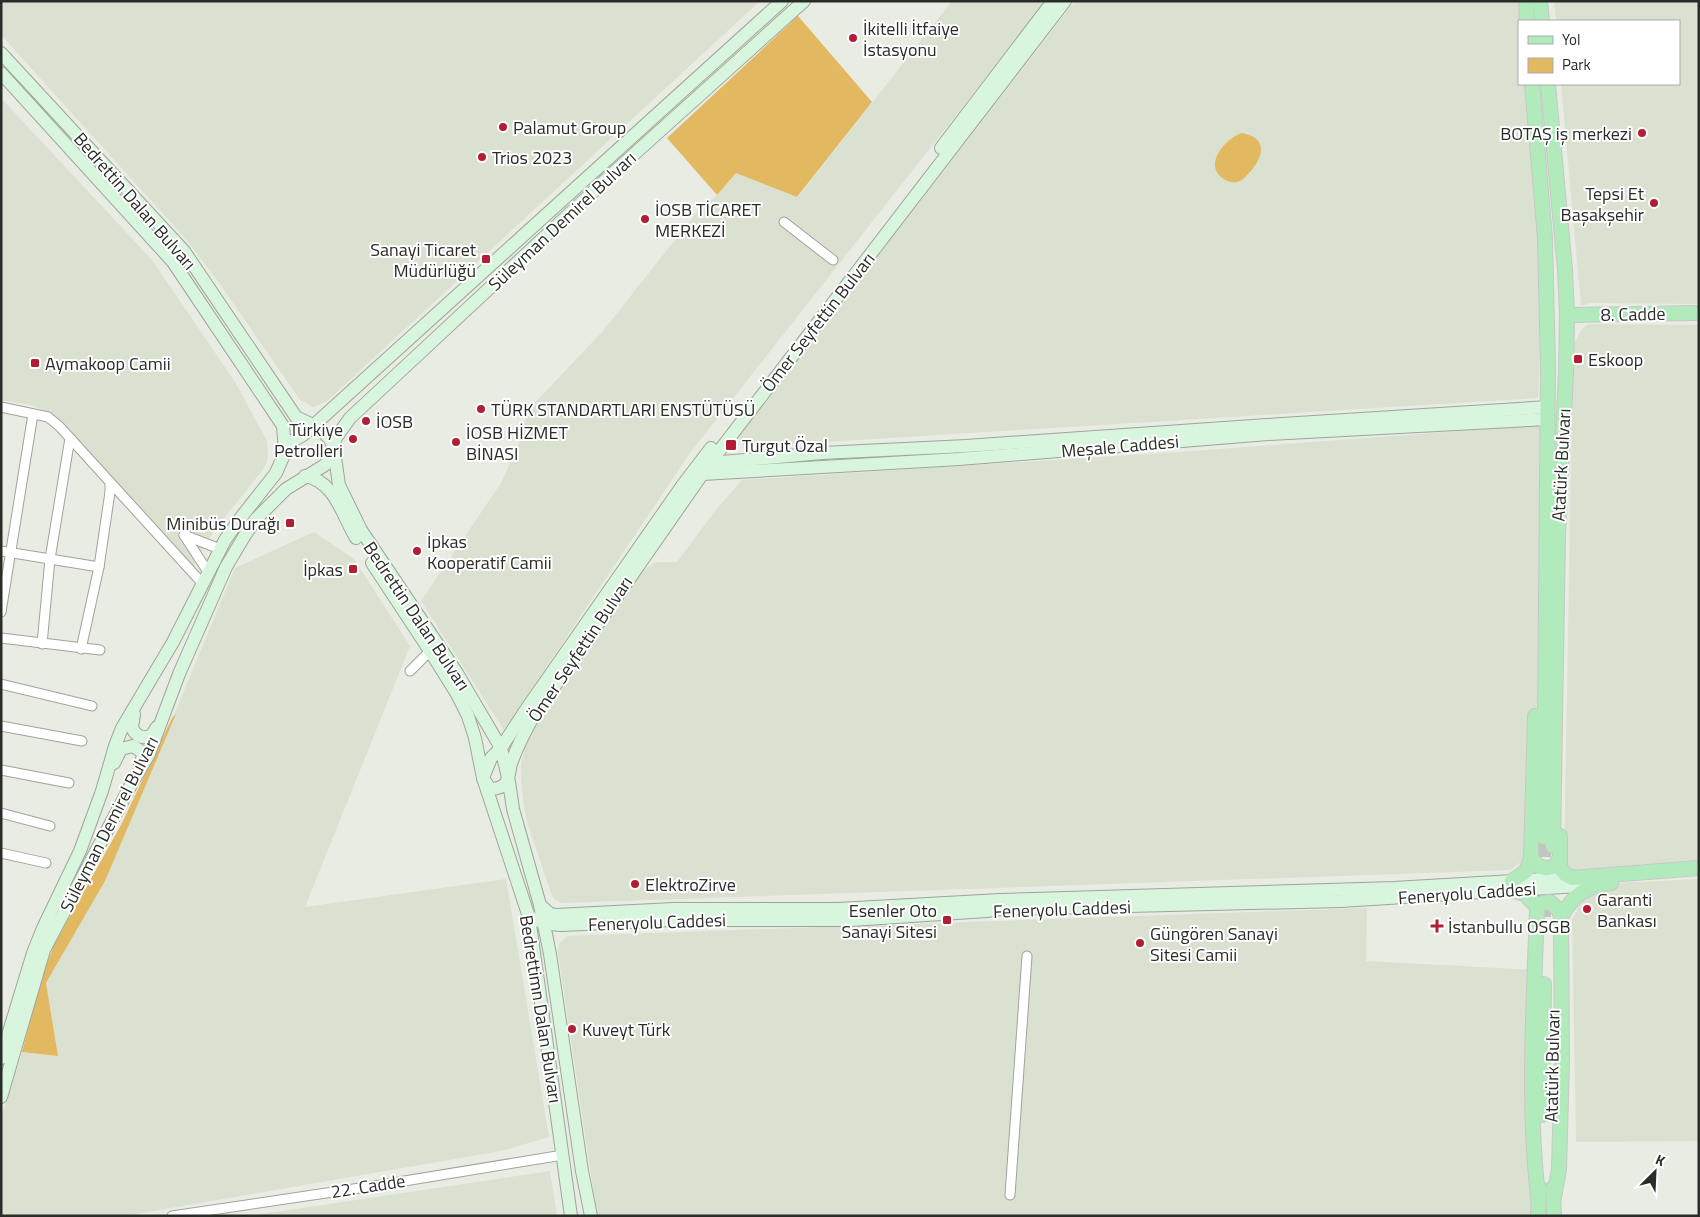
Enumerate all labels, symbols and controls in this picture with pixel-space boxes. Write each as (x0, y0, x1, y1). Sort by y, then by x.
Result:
place label: İkitelli İtfaiye İstasyonu (863, 15, 959, 63)
legend (1518, 20, 1680, 85)
text: Yol (1562, 28, 1580, 51)
marker: İkitelli İtfaiye İstasyonu (847, 32, 859, 44)
text: Park (1562, 53, 1591, 76)
place label: Palamut Group (513, 114, 626, 141)
place label: BOTAŞ iş merkezi (1500, 120, 1632, 147)
marker: Palamut Group (497, 121, 509, 133)
street label: Bedrettin Dalan Bulvarı (67, 126, 203, 276)
marker: BOTAŞ iş merkezi (1636, 127, 1648, 139)
place label: Trios 2023 (492, 144, 572, 171)
street label: Süleyman Demirel Bulvarı (482, 145, 642, 297)
marker: Trios 2023 (476, 151, 488, 163)
place label: Tepsi Et Başakşehir (1561, 180, 1645, 228)
place label: İOSB TİCARET MERKEZİ (655, 196, 762, 244)
marker: Tepsi Et Başakşehir (1648, 197, 1660, 209)
marker: İOSB TİCARET MERKEZİ (639, 213, 651, 225)
place label: Sanayi Ticaret Müdürlüğü (370, 236, 477, 284)
street label: Ömer Seyfettin Bulvarı (755, 246, 881, 398)
marker: Sanayi Ticaret Müdürlüğü (480, 253, 492, 265)
street label: 8. Cadde (1600, 300, 1666, 328)
place label: Eskoop (1588, 346, 1643, 373)
place label: Aymakoop Camii (45, 350, 171, 377)
marker: Eskoop (1572, 353, 1584, 365)
marker: Aymakoop Camii (29, 357, 41, 369)
place label: TÜRK STANDARTLARI ENSTÜTÜSÜ (491, 396, 755, 423)
marker: TÜRK STANDARTLARI ENSTÜTÜSÜ (475, 403, 487, 415)
place label: İOSB (376, 408, 413, 435)
street label: Atatürk Bulvarı (1545, 408, 1577, 522)
marker: İOSB (360, 415, 372, 427)
place label: Türkiye Petrolleri (274, 416, 343, 464)
place label: İOSB HİZMET BİNASI (466, 419, 568, 467)
street label: Meşale Caddesi (1060, 427, 1180, 465)
place label: Turgut Özal (742, 432, 828, 459)
marker: Türkiye Petrolleri (347, 433, 359, 445)
marker: İOSB HİZMET BİNASI (450, 436, 462, 448)
marker: Turgut Özal (724, 438, 738, 452)
place label: Minibüs Durağı (166, 510, 280, 537)
marker: Minibüs Durağı (284, 517, 296, 529)
place label: İpkas Kooperatif Camii (427, 528, 552, 576)
street label: Bedrettin Dalan Bulvarı (357, 536, 477, 696)
marker: İpkas Kooperatif Camii (411, 545, 423, 557)
place label: İpkas (303, 556, 343, 583)
marker: İpkas (347, 563, 359, 575)
street label: Ömer Seyfettin Bulvarı (521, 571, 639, 727)
street label: Süleyman Demirel Bulvarı (53, 731, 165, 917)
place label: ElektroZirve (645, 871, 736, 898)
street label: Feneryolu Caddesi (1397, 875, 1537, 911)
marker: ElektroZirve (629, 878, 641, 890)
place label: Garanti Bankası (1597, 886, 1657, 934)
street label: Feneryolu Caddesi (992, 893, 1132, 925)
place label: Esenler Oto Sanayi Sitesi (842, 897, 937, 945)
marker: Garanti Bankası (1581, 903, 1593, 915)
street label: Feneryolu Caddesi (587, 906, 727, 938)
street label: Bedrettimn Dalan Bulvarı (513, 913, 569, 1105)
place label: İstanbullu OSGB (1448, 913, 1570, 940)
marker: Esenler Oto Sanayi Sitesi (941, 914, 953, 926)
marker: İstanbullu OSGB (1430, 919, 1444, 933)
place label: Güngören Sanayi Sitesi Camii (1150, 920, 1278, 968)
marker: Güngören Sanayi Sitesi Camii (1134, 937, 1146, 949)
street label: Atatürk Bulvarı (1538, 1009, 1566, 1123)
place label: Kuveyt Türk (582, 1016, 671, 1043)
marker: Kuveyt Türk (566, 1023, 578, 1035)
north arrow (1630, 1147, 1680, 1197)
text: K (1652, 1148, 1669, 1171)
street label: 22. Cadde (329, 1167, 407, 1205)

